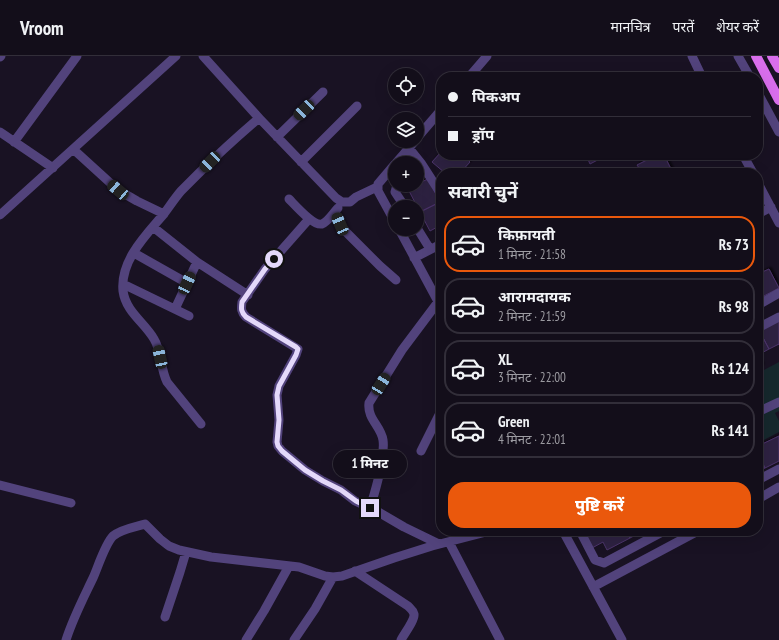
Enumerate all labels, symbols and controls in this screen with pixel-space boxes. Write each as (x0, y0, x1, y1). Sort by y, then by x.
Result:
text: Vroom (20, 16, 64, 40)
text: मानचित्र (611, 18, 651, 36)
text: परतें (673, 18, 694, 36)
text: शेयर करें (716, 18, 759, 36)
map controls (388, 68, 424, 236)
button: locate (388, 68, 424, 104)
text: पिकअप (472, 87, 520, 106)
car (291, 97, 317, 123)
button: layers (388, 112, 424, 148)
text: ड्रॉप (472, 125, 494, 144)
car (197, 149, 223, 175)
button: + (388, 156, 424, 192)
car (105, 178, 131, 202)
text: सवारी चुनें (448, 180, 518, 203)
button: − (388, 200, 424, 236)
car (330, 211, 350, 237)
text: किफ़ायती (498, 225, 555, 244)
icon: car (450, 226, 486, 262)
text: Rs 73 (719, 235, 749, 254)
text: 1 मिनट · 21:58 (498, 246, 566, 263)
route start (265, 250, 283, 268)
car (176, 270, 198, 296)
text: आरामदायक (498, 287, 571, 306)
icon: car (450, 288, 486, 324)
text: Rs 98 (719, 297, 749, 316)
text: 2 मिनट · 21:59 (498, 308, 566, 325)
car (152, 344, 168, 370)
icon: car (450, 350, 486, 386)
text: XL (498, 350, 512, 369)
text: Rs 124 (712, 359, 749, 378)
text: 3 मिनट · 22:00 (498, 369, 566, 386)
car (370, 371, 392, 397)
icon: car (450, 412, 486, 448)
text: Green (498, 412, 530, 431)
text: Rs 141 (712, 421, 749, 440)
text: 4 मिनट · 22:01 (498, 431, 566, 448)
callout: 1 मिनट (333, 450, 407, 478)
text: 1 मिनट (352, 455, 388, 472)
button: पुष्टि करें (448, 482, 751, 528)
route end (361, 499, 379, 517)

